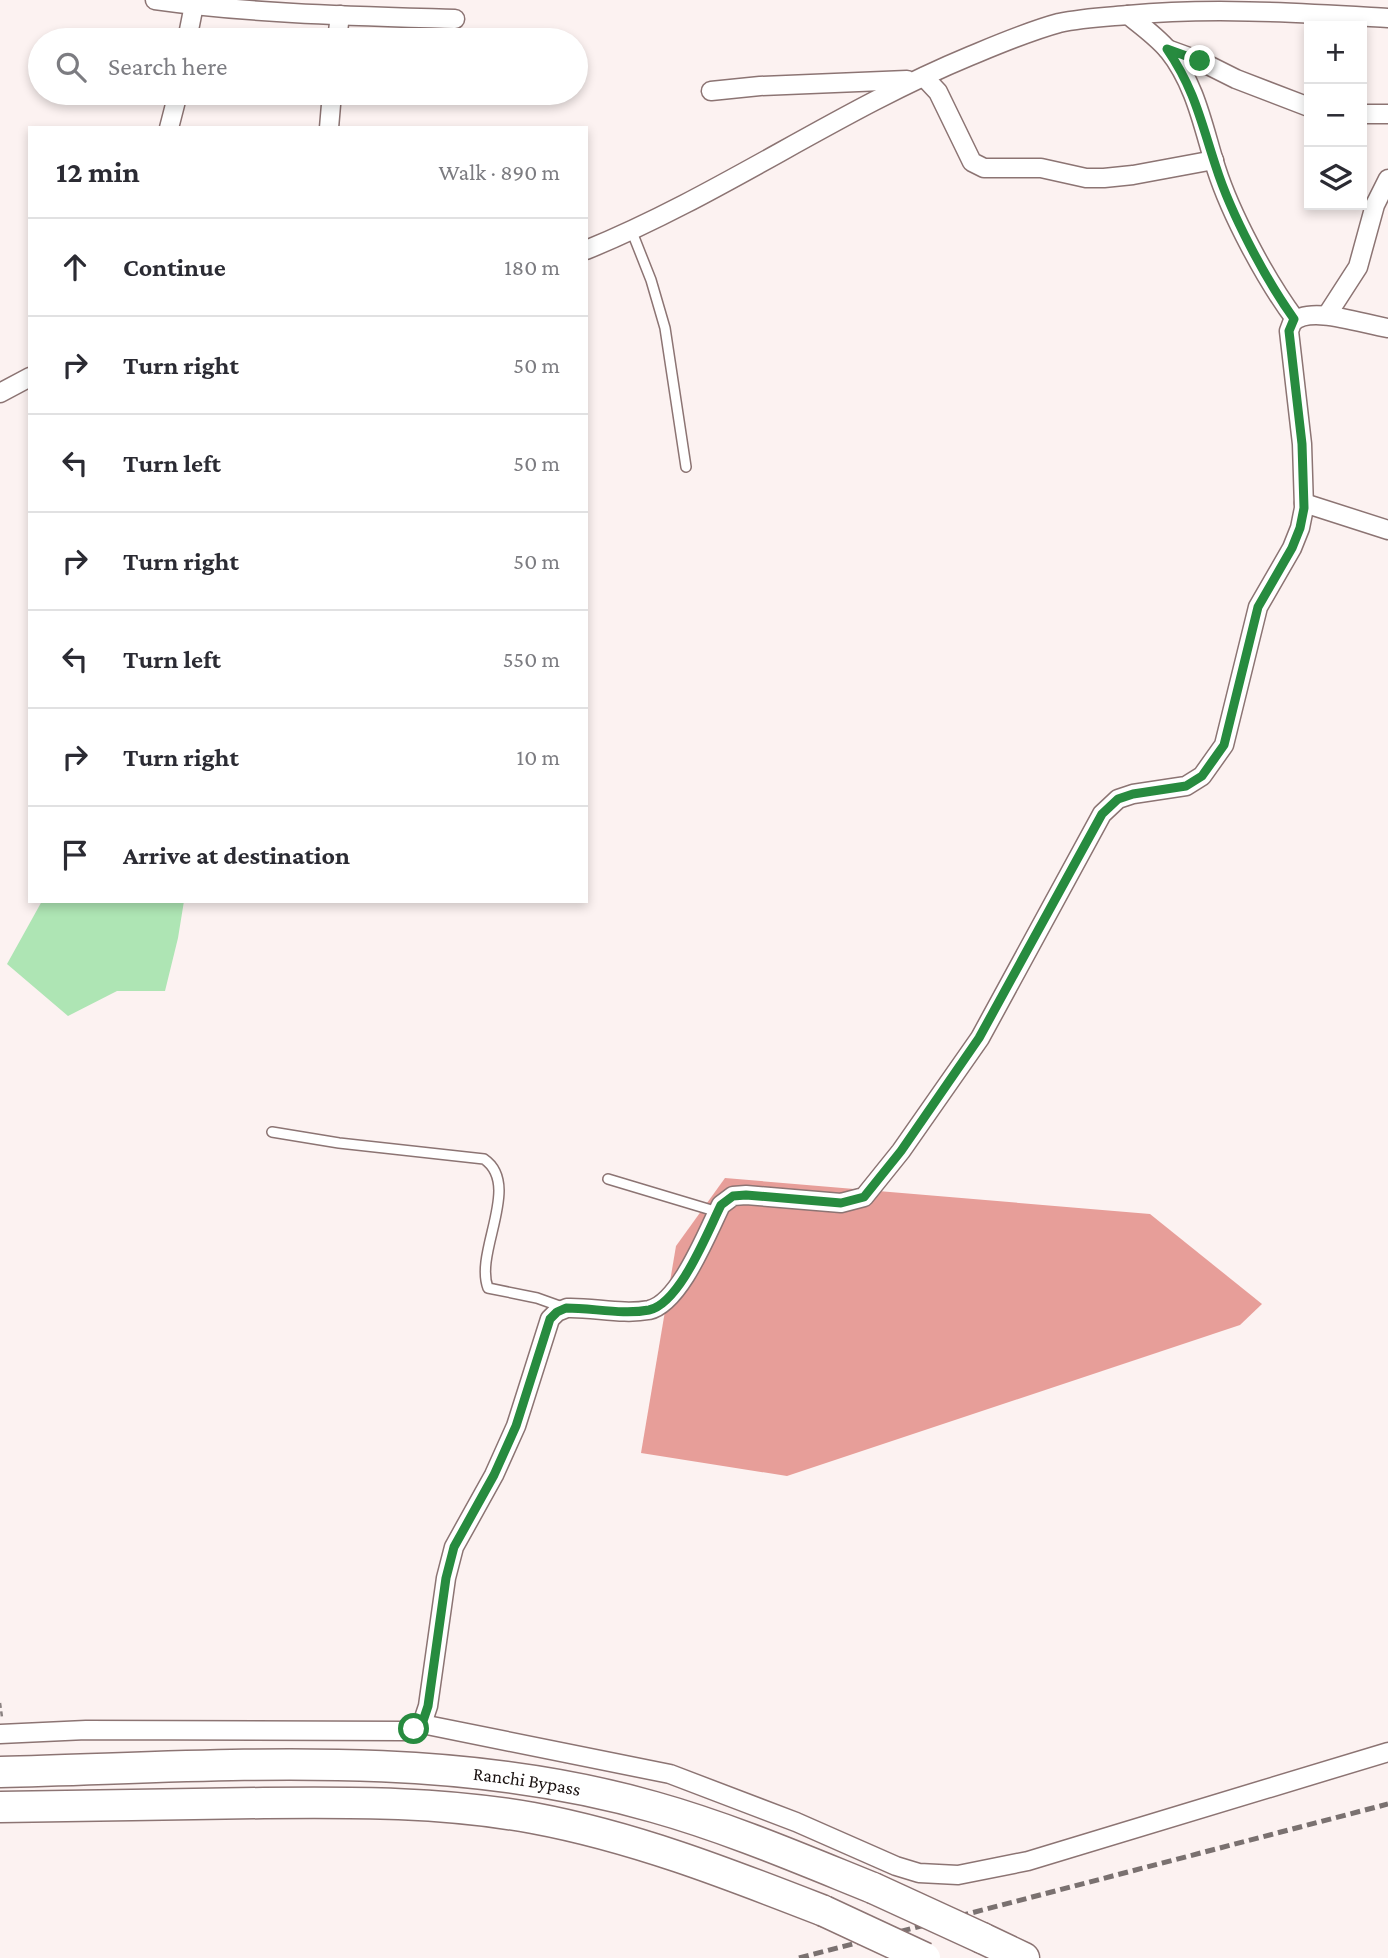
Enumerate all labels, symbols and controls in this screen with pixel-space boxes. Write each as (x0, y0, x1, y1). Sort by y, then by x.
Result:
map controls (1304, 21, 1367, 210)
button: + (1304, 21, 1367, 84)
search box (28, 28, 588, 105)
route end (1184, 45, 1215, 76)
icon: search (52, 48, 90, 86)
text: Search here (108, 52, 227, 81)
button: − (1304, 84, 1367, 147)
button: layers (1304, 147, 1367, 210)
text: 12 min (56, 155, 140, 188)
text: Walk · 890 m (438, 159, 560, 185)
icon: ahead (56, 248, 94, 286)
text: Continue (123, 253, 226, 282)
text: 180 m (504, 254, 560, 280)
icon: right (56, 346, 94, 384)
text: Turn right (123, 351, 239, 380)
text: 50 m (513, 352, 560, 378)
icon: left (56, 444, 94, 482)
text: Turn left (123, 449, 221, 478)
text: 50 m (513, 450, 560, 476)
icon: right (56, 542, 94, 580)
text: Turn right (123, 547, 239, 576)
text: 50 m (513, 548, 560, 574)
icon: left (56, 640, 94, 678)
text: Turn left (123, 645, 221, 674)
text: 550 m (503, 646, 560, 672)
icon: right (56, 738, 94, 776)
text: Turn right (123, 743, 239, 772)
text: 10 m (517, 744, 560, 770)
icon: arrive (56, 836, 94, 874)
text: Arrive at destination (123, 841, 350, 870)
route start (398, 1713, 429, 1744)
street label: Ranchi Bypass (472, 1762, 583, 1799)

